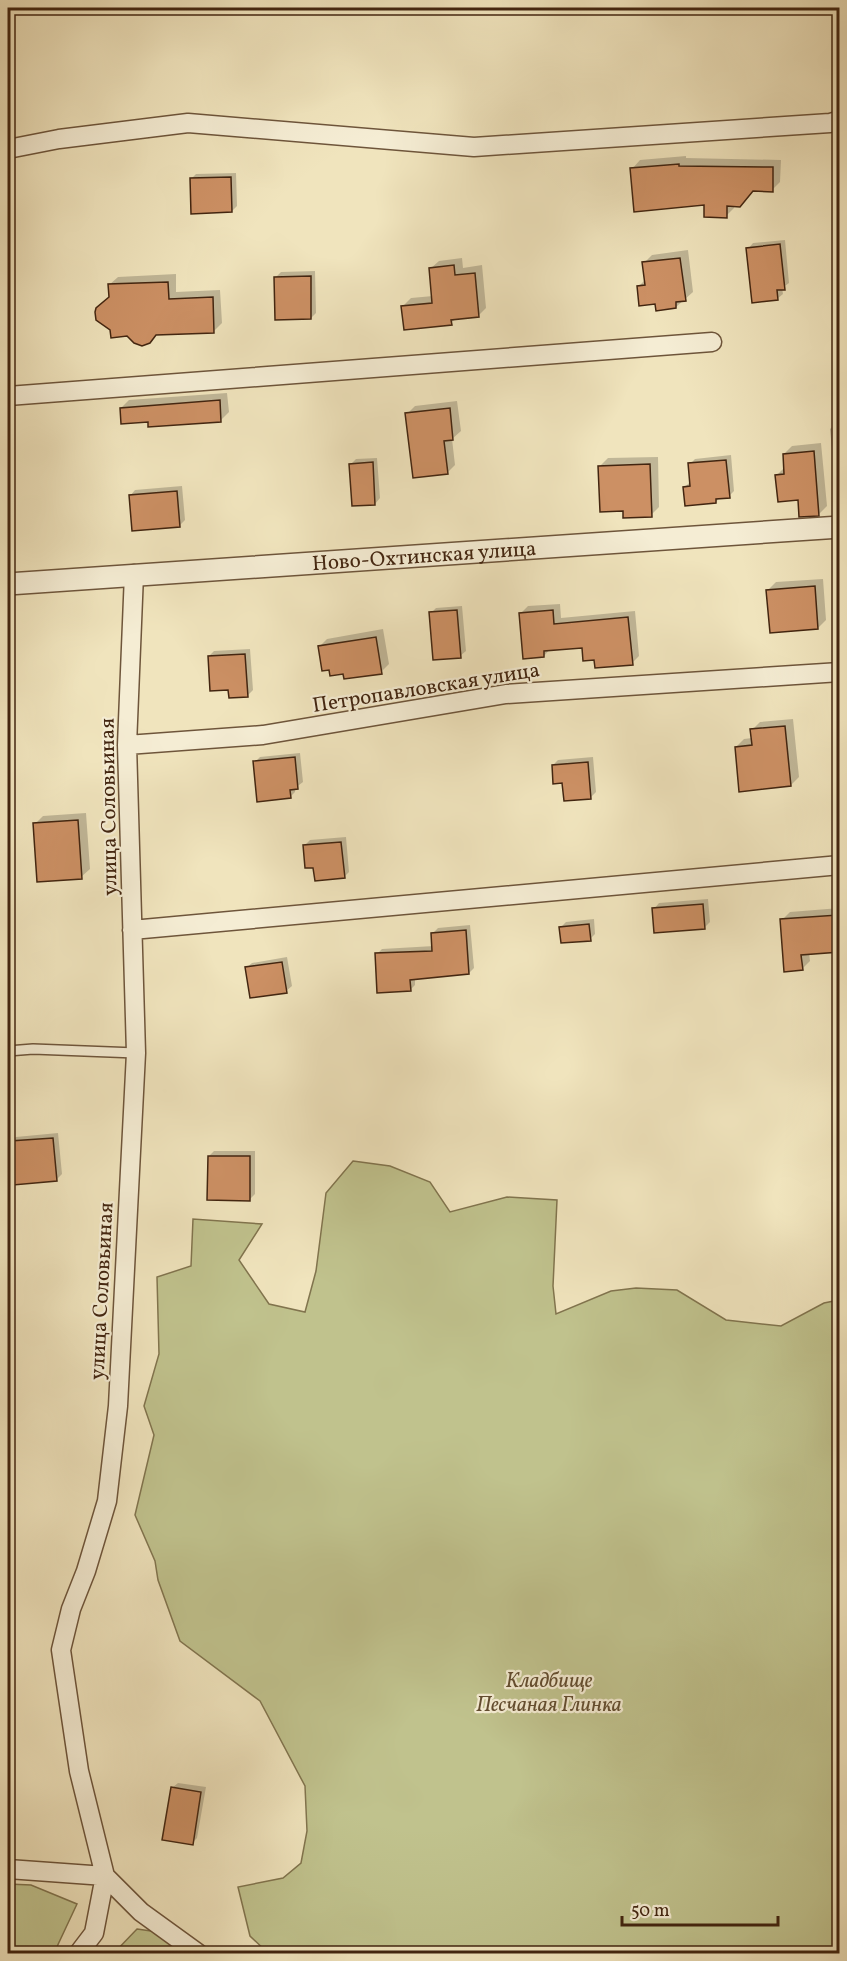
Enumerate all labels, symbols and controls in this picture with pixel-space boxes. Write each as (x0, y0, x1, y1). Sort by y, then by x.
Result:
street label: Ново-Охтинская улица (311, 535, 537, 579)
street label: Петропавловская улица (310, 656, 542, 721)
street label: улица Соловьиная (93, 718, 126, 896)
street label: улица Соловьиная (83, 1201, 122, 1381)
park label: Кладбище Песчаная Глинка (476, 1667, 622, 1720)
scale bar (622, 1889, 778, 1927)
text: 50 m (631, 1899, 670, 1924)

